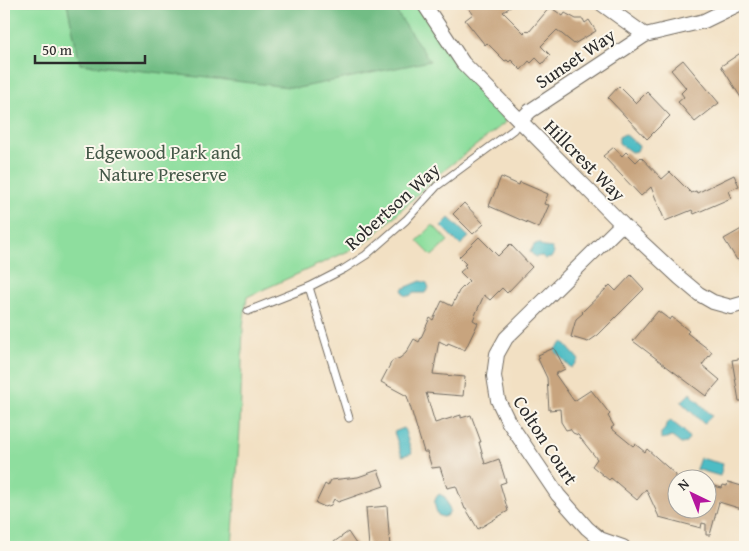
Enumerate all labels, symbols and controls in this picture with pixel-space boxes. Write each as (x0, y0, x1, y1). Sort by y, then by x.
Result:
street label: Sunset Way (529, 21, 621, 95)
scale bar (35, 32, 145, 64)
text: 50 m (42, 39, 73, 60)
street label: Hillcrest Way (538, 113, 633, 208)
park label: Edgewood Park and Nature Preserve (85, 138, 242, 188)
street label: Robertson Way (338, 155, 446, 257)
street label: Colton Court (507, 390, 586, 490)
north arrow (666, 468, 716, 518)
text: N (673, 474, 694, 495)

